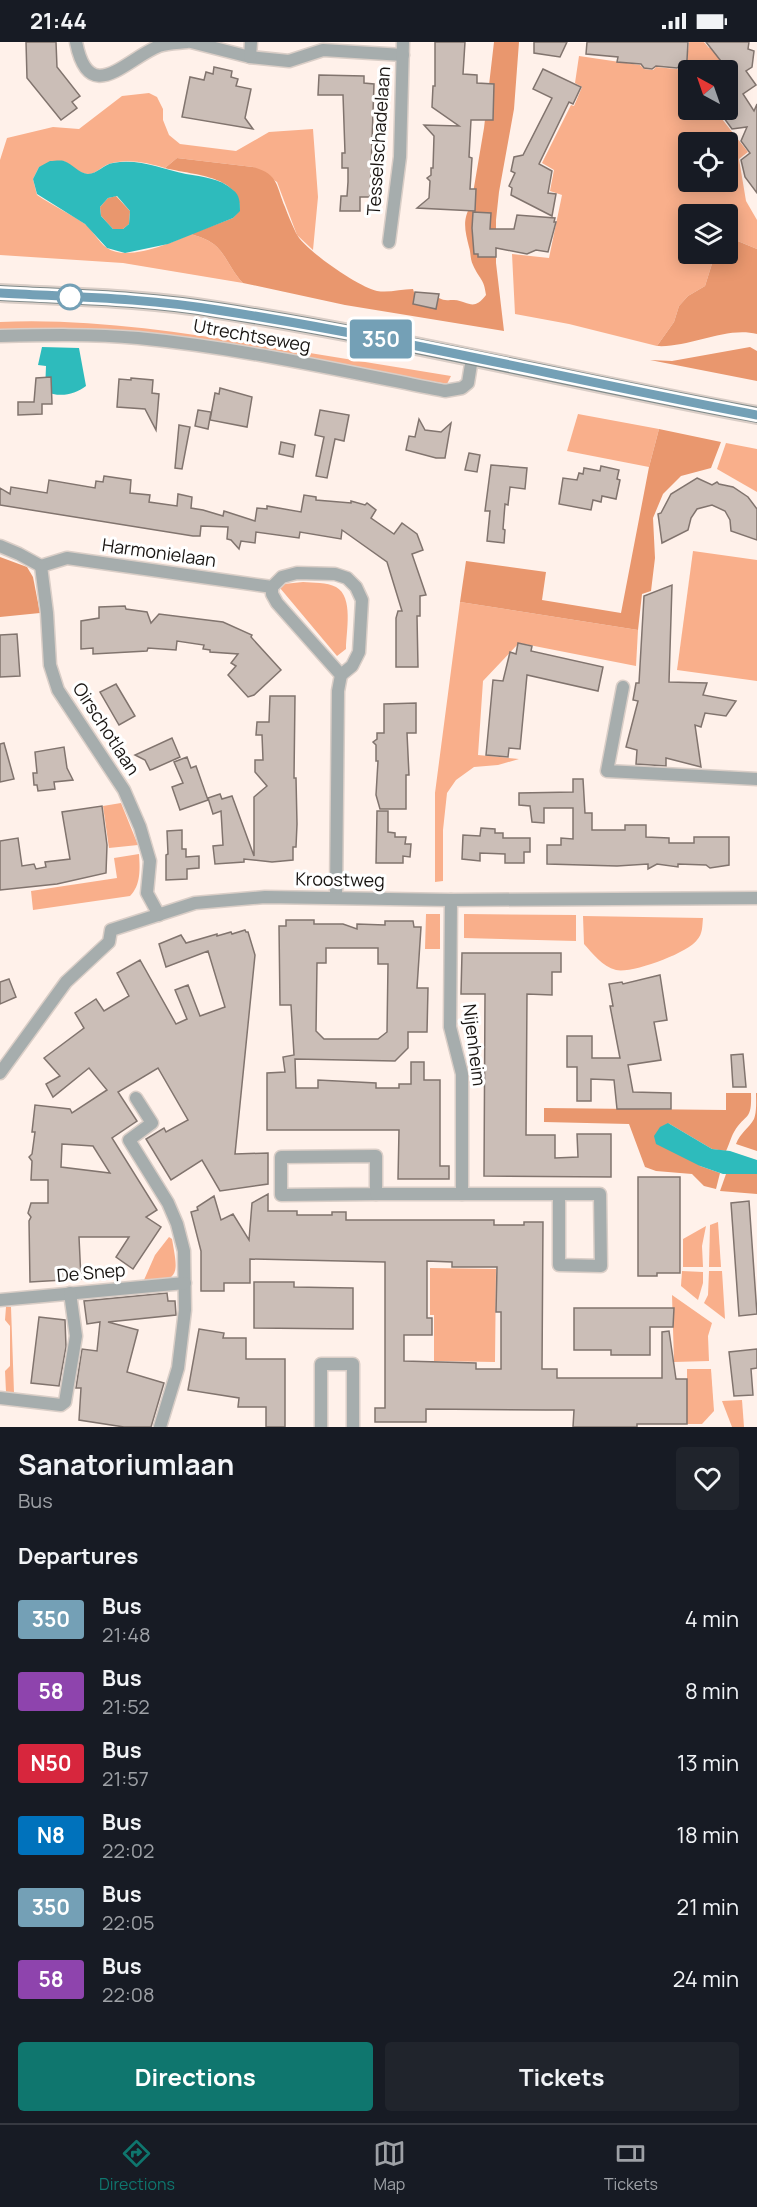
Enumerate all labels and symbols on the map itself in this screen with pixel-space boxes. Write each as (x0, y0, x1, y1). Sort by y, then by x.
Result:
north arrow (678, 60, 738, 120)
street label: Tesselschadelaan (361, 65, 395, 216)
unlabelled marker (57, 284, 83, 310)
street label: Utrechtseweg (192, 313, 313, 357)
line badge: 350 (346, 320, 416, 358)
street label: Harmonielaan (101, 532, 218, 572)
street label: Oirschotlaan (68, 677, 146, 780)
street label: Kroostweg (295, 866, 385, 892)
street label: Nijenheim (458, 1002, 492, 1087)
street label: De Snep (56, 1257, 126, 1287)

